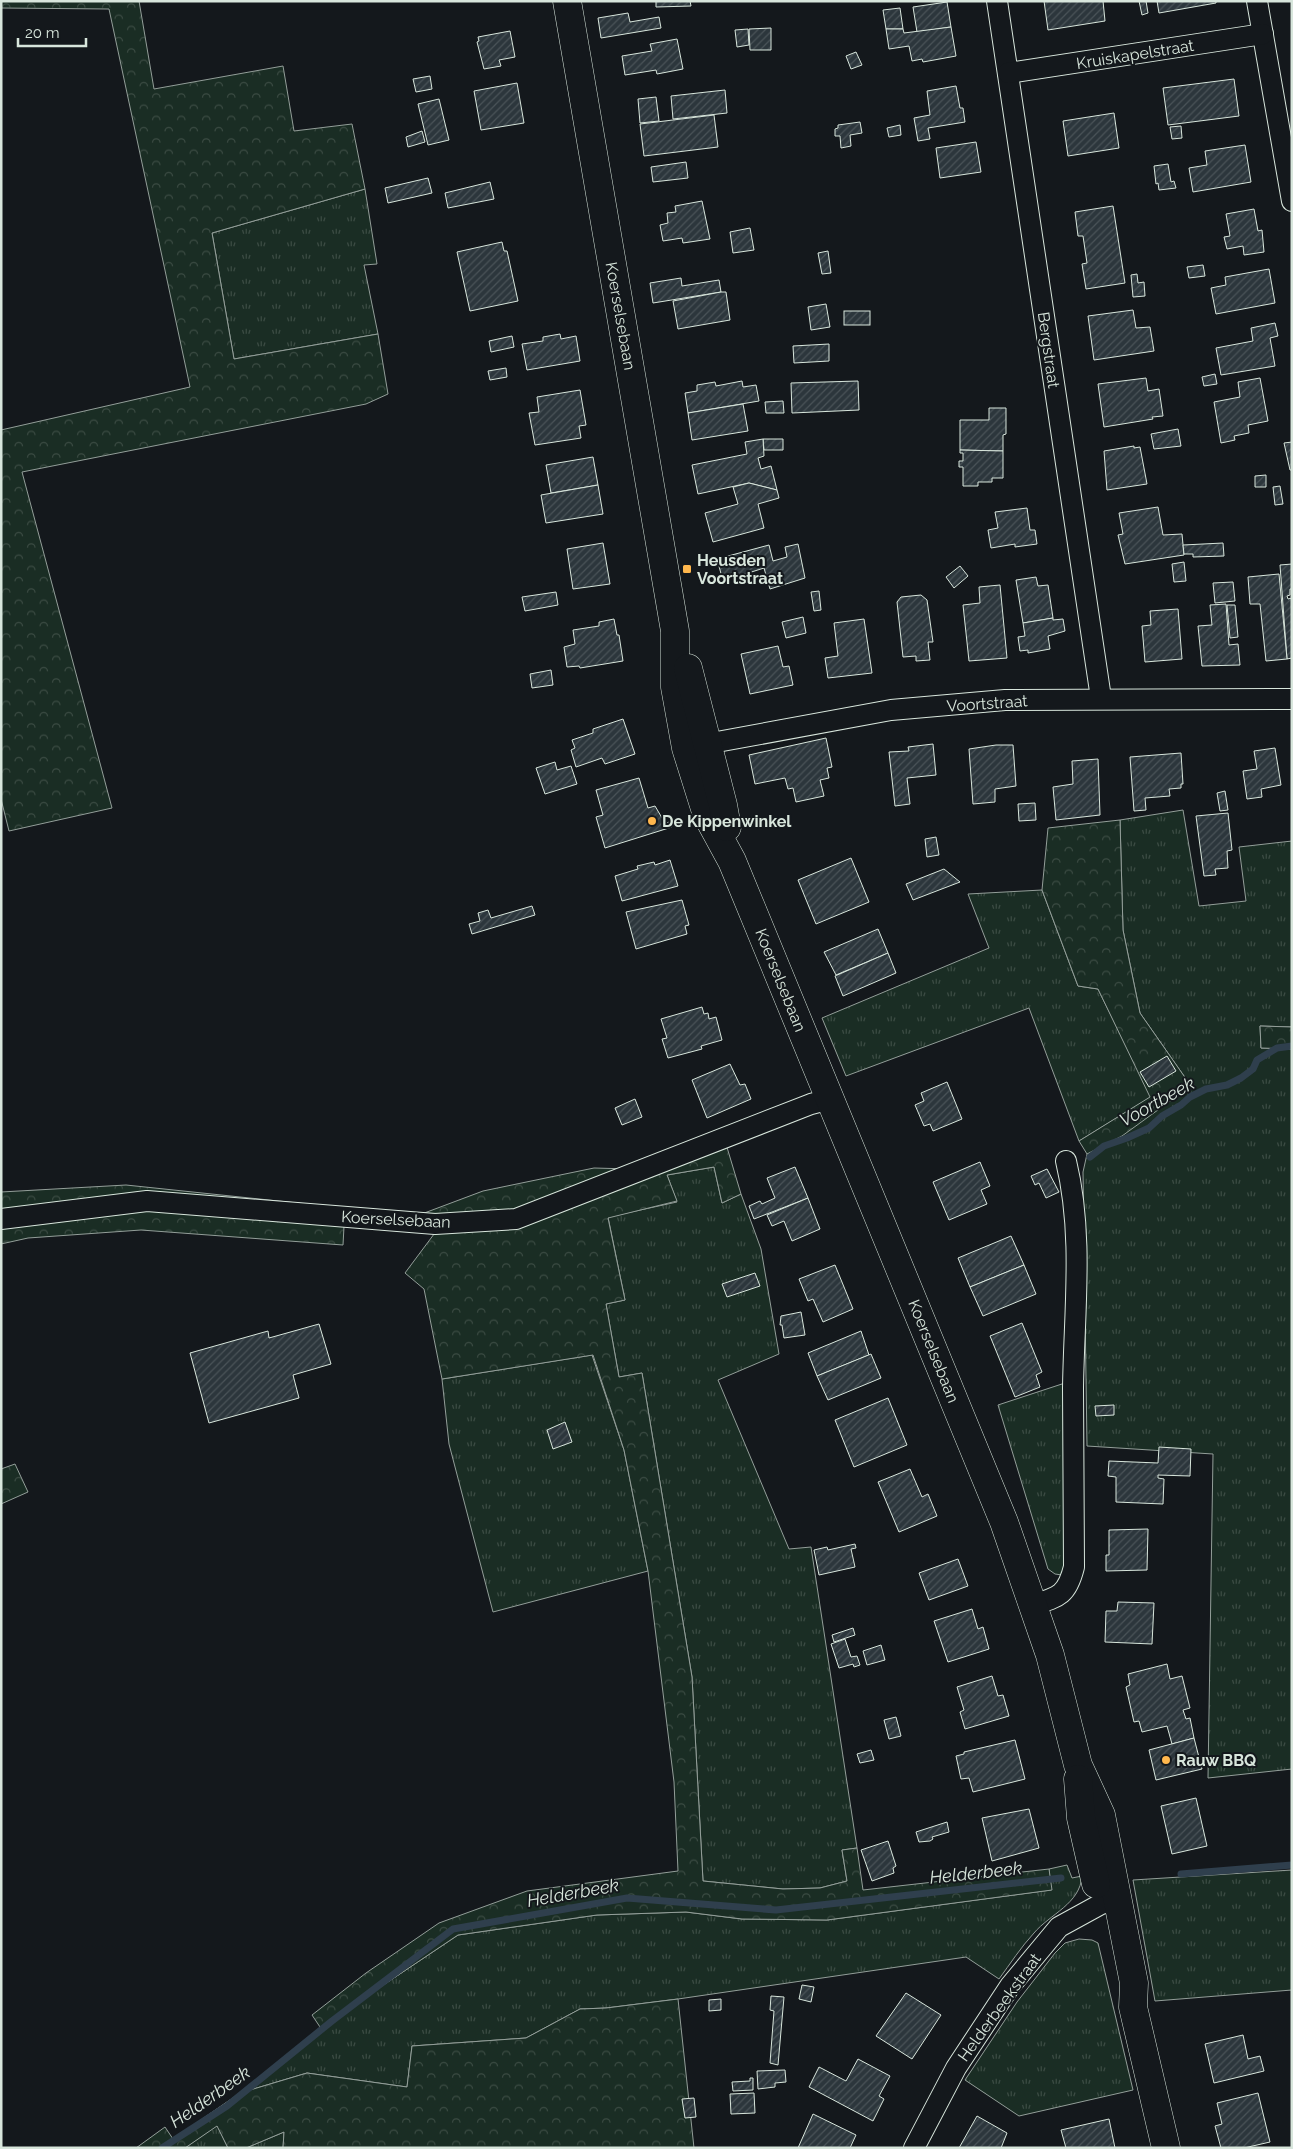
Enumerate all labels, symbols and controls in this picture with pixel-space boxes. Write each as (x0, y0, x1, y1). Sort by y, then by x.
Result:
scale bar (18, 15, 85, 47)
text: 20 m (25, 24, 60, 42)
street label: Kruiskapelstraat (1075, 36, 1196, 73)
street label: Koerselsebaan (602, 260, 639, 372)
street label: Bergstraat (1034, 311, 1063, 390)
place label: Heusden Voortstraat (697, 551, 783, 588)
marker: Heusden Voortstraat (681, 563, 693, 575)
street label: Voortstraat (946, 691, 1029, 716)
place label: De Kippenwinkel (662, 812, 792, 831)
marker: De Kippenwinkel (646, 815, 658, 827)
street label: Koerselsebaan (751, 926, 810, 1035)
water label: Voortbeek (1115, 1072, 1198, 1131)
street label: Koerselsebaan (341, 1207, 451, 1232)
street label: Koerselsebaan (904, 1297, 963, 1406)
place label: Rauw BBQ (1176, 1751, 1256, 1770)
marker: Rauw BBQ (1160, 1754, 1172, 1766)
water label: Helderbeek (929, 1857, 1024, 1888)
water label: Helderbeek (525, 1874, 621, 1911)
street label: Helderbeekstraat (954, 1949, 1045, 2065)
water label: Helderbeek (166, 2061, 254, 2132)

